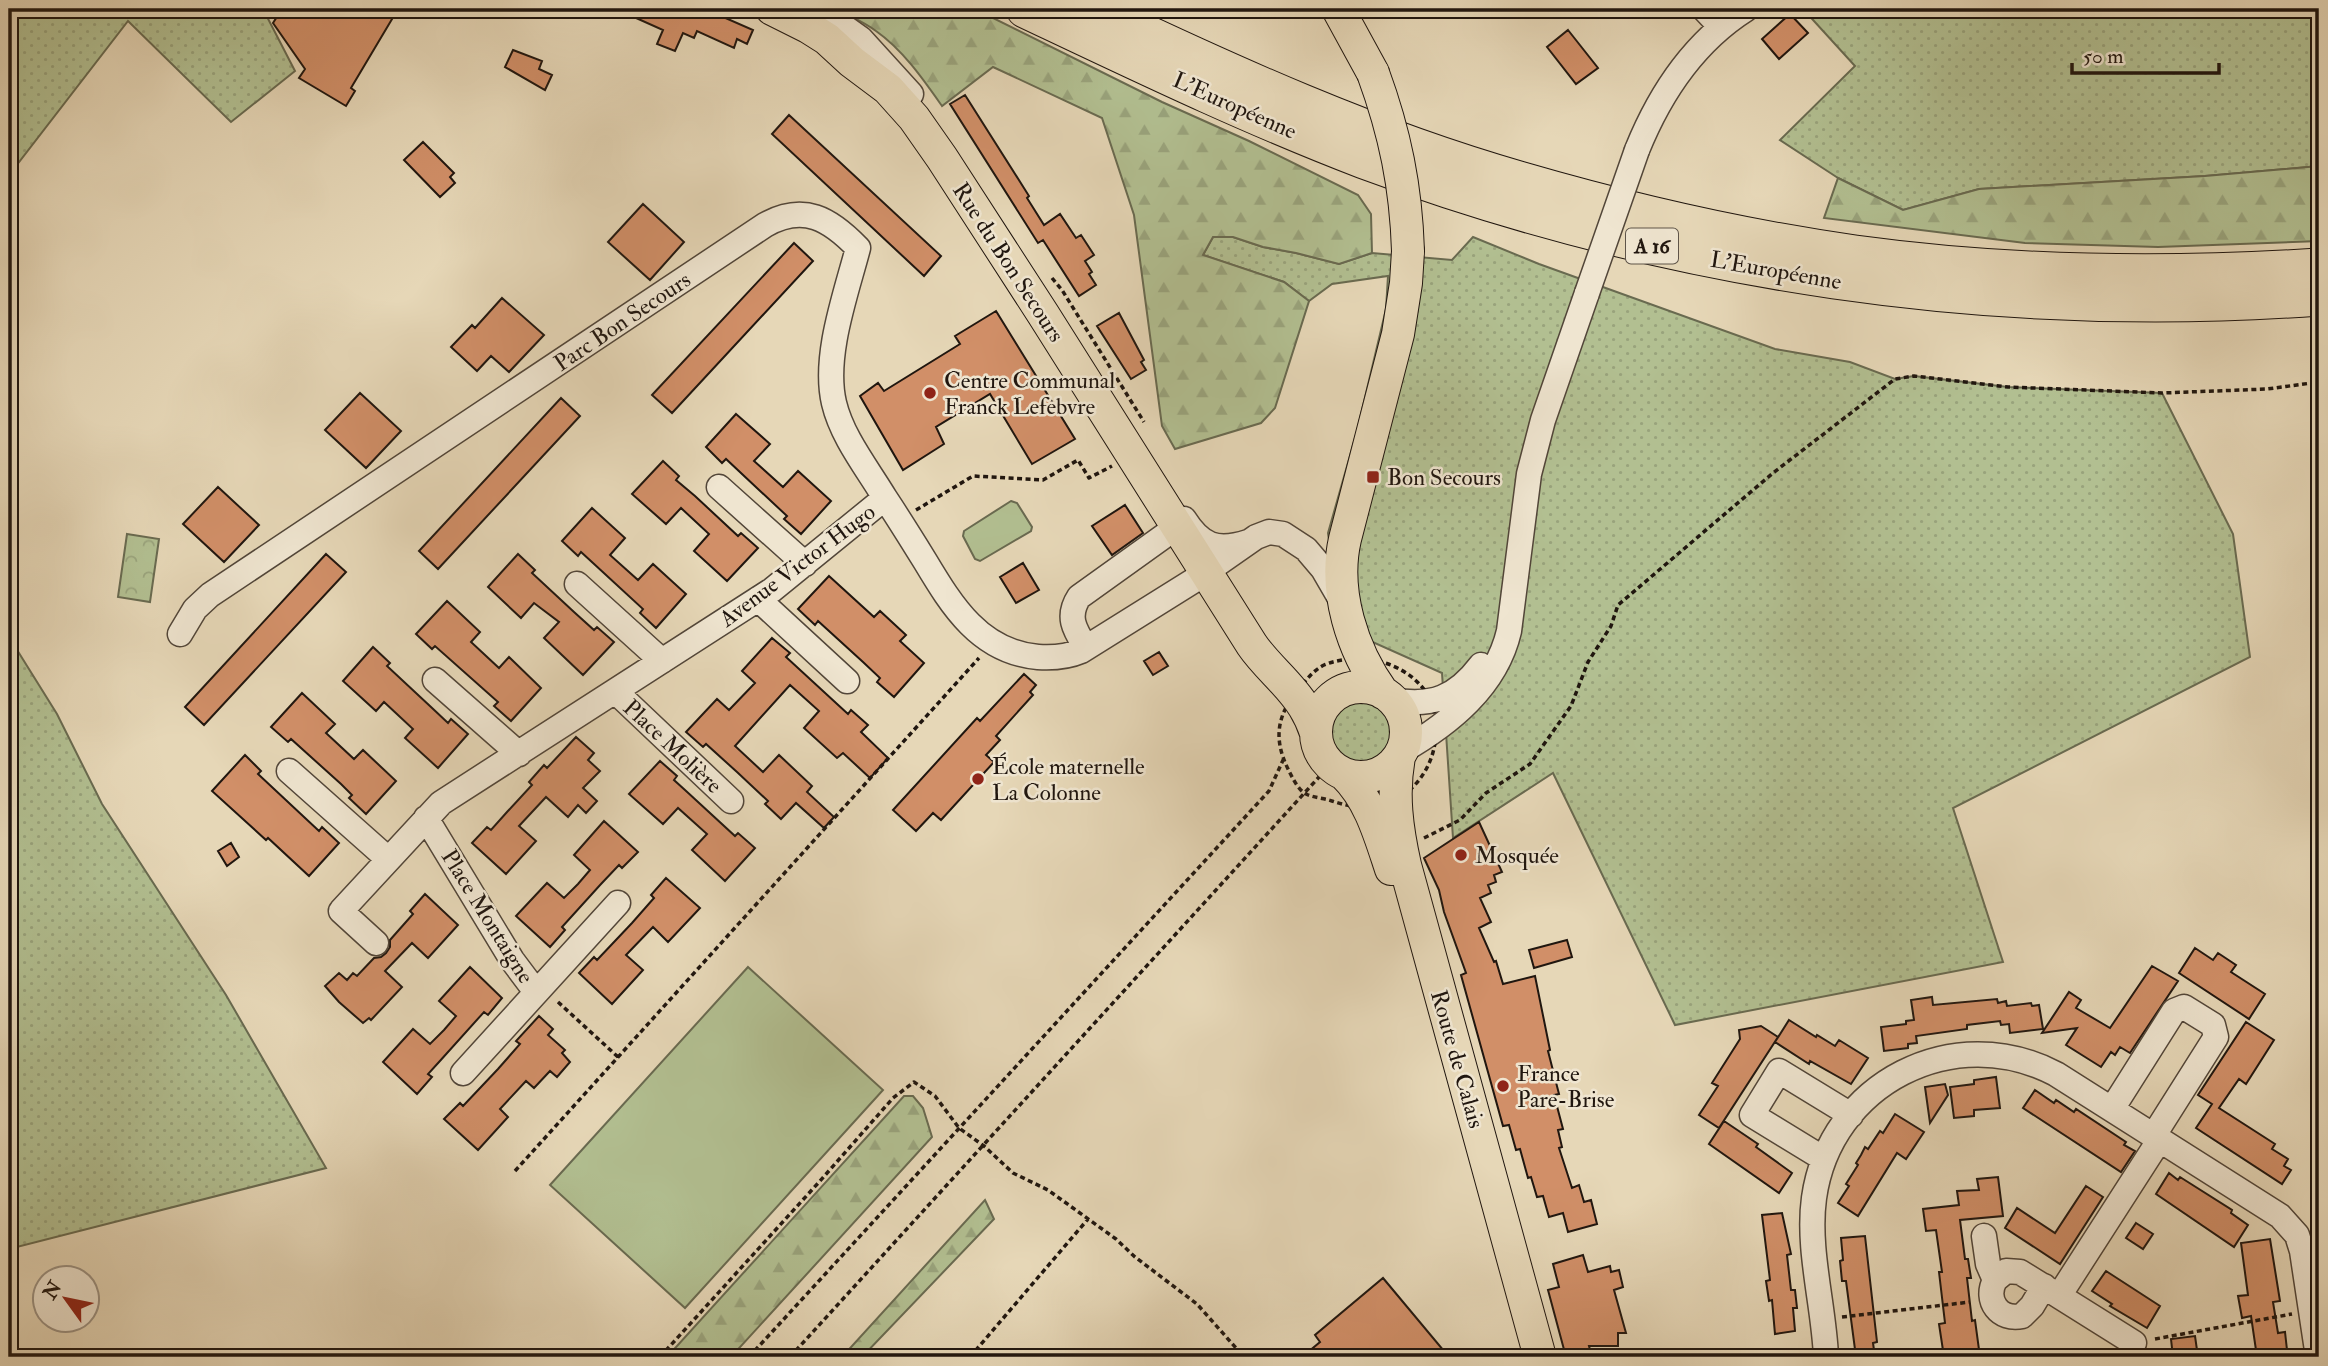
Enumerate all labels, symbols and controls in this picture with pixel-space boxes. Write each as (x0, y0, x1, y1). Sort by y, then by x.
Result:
scale bar (2072, 32, 2220, 76)
text: 50 m (2083, 43, 2124, 70)
street label: L'Européenne (1168, 65, 1302, 147)
street label: Rue du Bon Secours (946, 177, 1071, 348)
road number: A 16 (1626, 229, 1678, 264)
street label: L'Européenne (1708, 245, 1844, 297)
street label: Parc Bon Secours (548, 265, 696, 378)
place label: Centre Communal Franck Lefebvre (944, 366, 1115, 421)
marker: Centre Communal Franck Lefebvre (922, 385, 938, 401)
place label: Bon Secours (1387, 463, 1501, 492)
marker: Bon Secours (1365, 469, 1381, 485)
street label: Avenue Victor Hugo (713, 497, 881, 634)
street label: Place Molière (617, 693, 729, 800)
place label: École maternelle La Colonne (992, 752, 1145, 807)
marker: École maternelle La Colonne (970, 771, 986, 787)
place label: Mosquée (1475, 841, 1559, 870)
street label: Place Montaigne (435, 844, 541, 989)
marker: Mosquée (1453, 847, 1469, 863)
street label: Route de Calais (1424, 987, 1491, 1132)
place label: France Pare-Brise (1517, 1059, 1615, 1114)
marker: France Pare-Brise (1495, 1078, 1511, 1094)
north arrow (32, 1264, 102, 1334)
text: N (37, 1276, 68, 1305)

